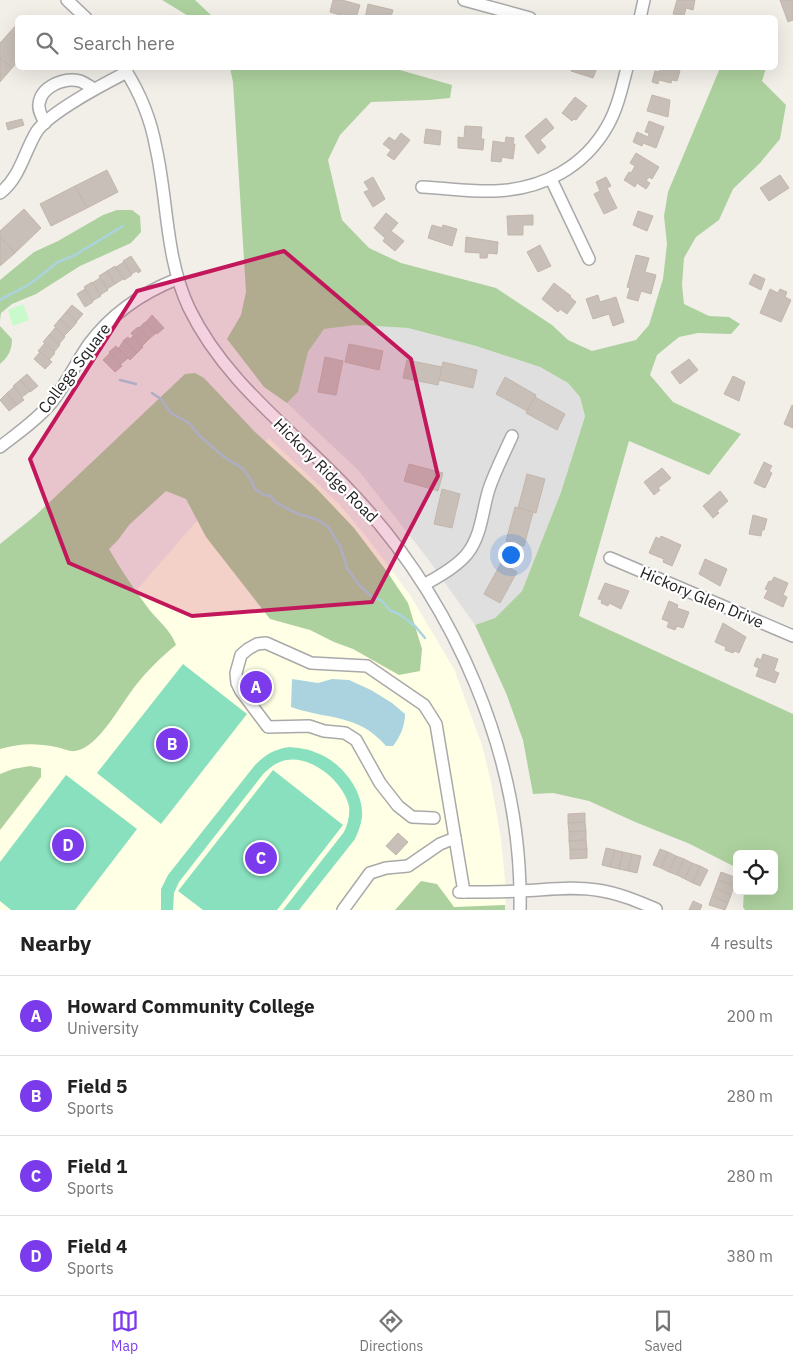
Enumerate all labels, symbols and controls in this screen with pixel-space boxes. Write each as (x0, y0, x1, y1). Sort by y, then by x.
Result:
search box (15, 15, 778, 70)
icon: search (33, 29, 61, 57)
text: Search here (73, 31, 175, 55)
street label: College Square (34, 319, 115, 417)
street label: Hickory Ridge Road (270, 414, 382, 526)
your location (498, 542, 524, 568)
street label: Hickory Glen Drive (637, 562, 767, 632)
pin: A (240, 668, 272, 706)
pin: B (156, 725, 188, 763)
pin: D (52, 826, 84, 864)
pin: C (245, 839, 277, 877)
map controls (733, 850, 778, 895)
button: locate (733, 850, 778, 895)
text: Nearby (20, 929, 91, 957)
text: 4 results (710, 933, 773, 953)
text: Howard Community College (67, 994, 315, 1018)
text: A (31, 1006, 41, 1026)
text: 200 m (726, 1006, 773, 1026)
text: University (67, 1018, 139, 1038)
text: Field 5 (67, 1074, 127, 1098)
text: B (31, 1086, 41, 1106)
text: 280 m (726, 1086, 773, 1106)
text: Sports (67, 1098, 114, 1118)
text: Field 1 (67, 1154, 127, 1178)
text: C (31, 1166, 41, 1186)
text: 280 m (726, 1166, 773, 1186)
text: Sports (67, 1178, 114, 1198)
text: Field 4 (67, 1234, 127, 1258)
text: D (30, 1246, 42, 1266)
text: 380 m (726, 1246, 773, 1266)
text: Sports (67, 1258, 114, 1278)
tab: Map (111, 1307, 139, 1355)
tab: Directions (360, 1307, 423, 1355)
tab: Saved (644, 1307, 682, 1355)

